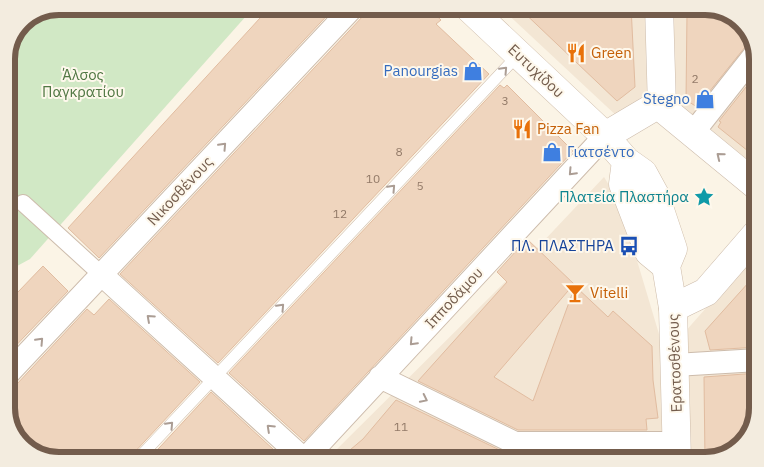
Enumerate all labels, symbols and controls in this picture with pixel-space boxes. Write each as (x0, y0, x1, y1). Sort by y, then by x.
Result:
street label: Ευτυχίδου (504, 40, 568, 101)
restaurant icon: Green (565, 42, 587, 64)
place label: Green (591, 43, 632, 62)
shop icon: Panourgias (462, 60, 484, 82)
place label: Panourgias (383, 61, 458, 80)
park label: Άλσος Παγκρατίου (42, 65, 124, 101)
one-way arrow (498, 67, 507, 76)
house number: 2 (691, 71, 699, 86)
shop icon: Stegno (694, 88, 716, 110)
place label: Stegno (643, 89, 690, 108)
house number: 3 (501, 93, 509, 108)
restaurant icon: Pizza Fan (511, 118, 533, 140)
place label: Pizza Fan (537, 119, 600, 138)
shop icon: Γιατσέντο (541, 141, 563, 163)
one-way arrow (217, 142, 226, 151)
place label: Γιατσέντο (567, 142, 634, 161)
house number: 8 (395, 144, 403, 159)
street label: Νικοσθένους (143, 152, 217, 229)
one-way arrow (717, 154, 726, 162)
one-way arrow (568, 166, 577, 175)
house number: 10 (366, 171, 380, 186)
house number: 5 (416, 178, 424, 193)
one-way arrow (386, 185, 395, 194)
place icon: Πλατεία Πλαστήρα (693, 186, 715, 208)
place label: Πλατεία Πλαστήρα (559, 187, 689, 206)
house number: 12 (333, 206, 347, 221)
bus stop icon: ΠΛ. ΠΛΑΣΤΗΡΑ (618, 235, 640, 257)
place label: ΠΛ. ΠΛΑΣΤΗΡΑ (511, 236, 614, 255)
street label: Ιπποδάμου (421, 263, 487, 332)
bar icon: Vitelli (564, 282, 586, 304)
place label: Vitelli (590, 283, 628, 302)
one-way arrow (275, 303, 284, 312)
street label: Ερατοσθένους (663, 313, 686, 413)
one-way arrow (147, 315, 156, 324)
one-way arrow (410, 336, 419, 345)
one-way arrow (34, 337, 43, 346)
one-way arrow (419, 392, 428, 403)
house number: 11 (394, 419, 408, 434)
one-way arrow (164, 422, 173, 431)
one-way arrow (267, 425, 276, 434)

